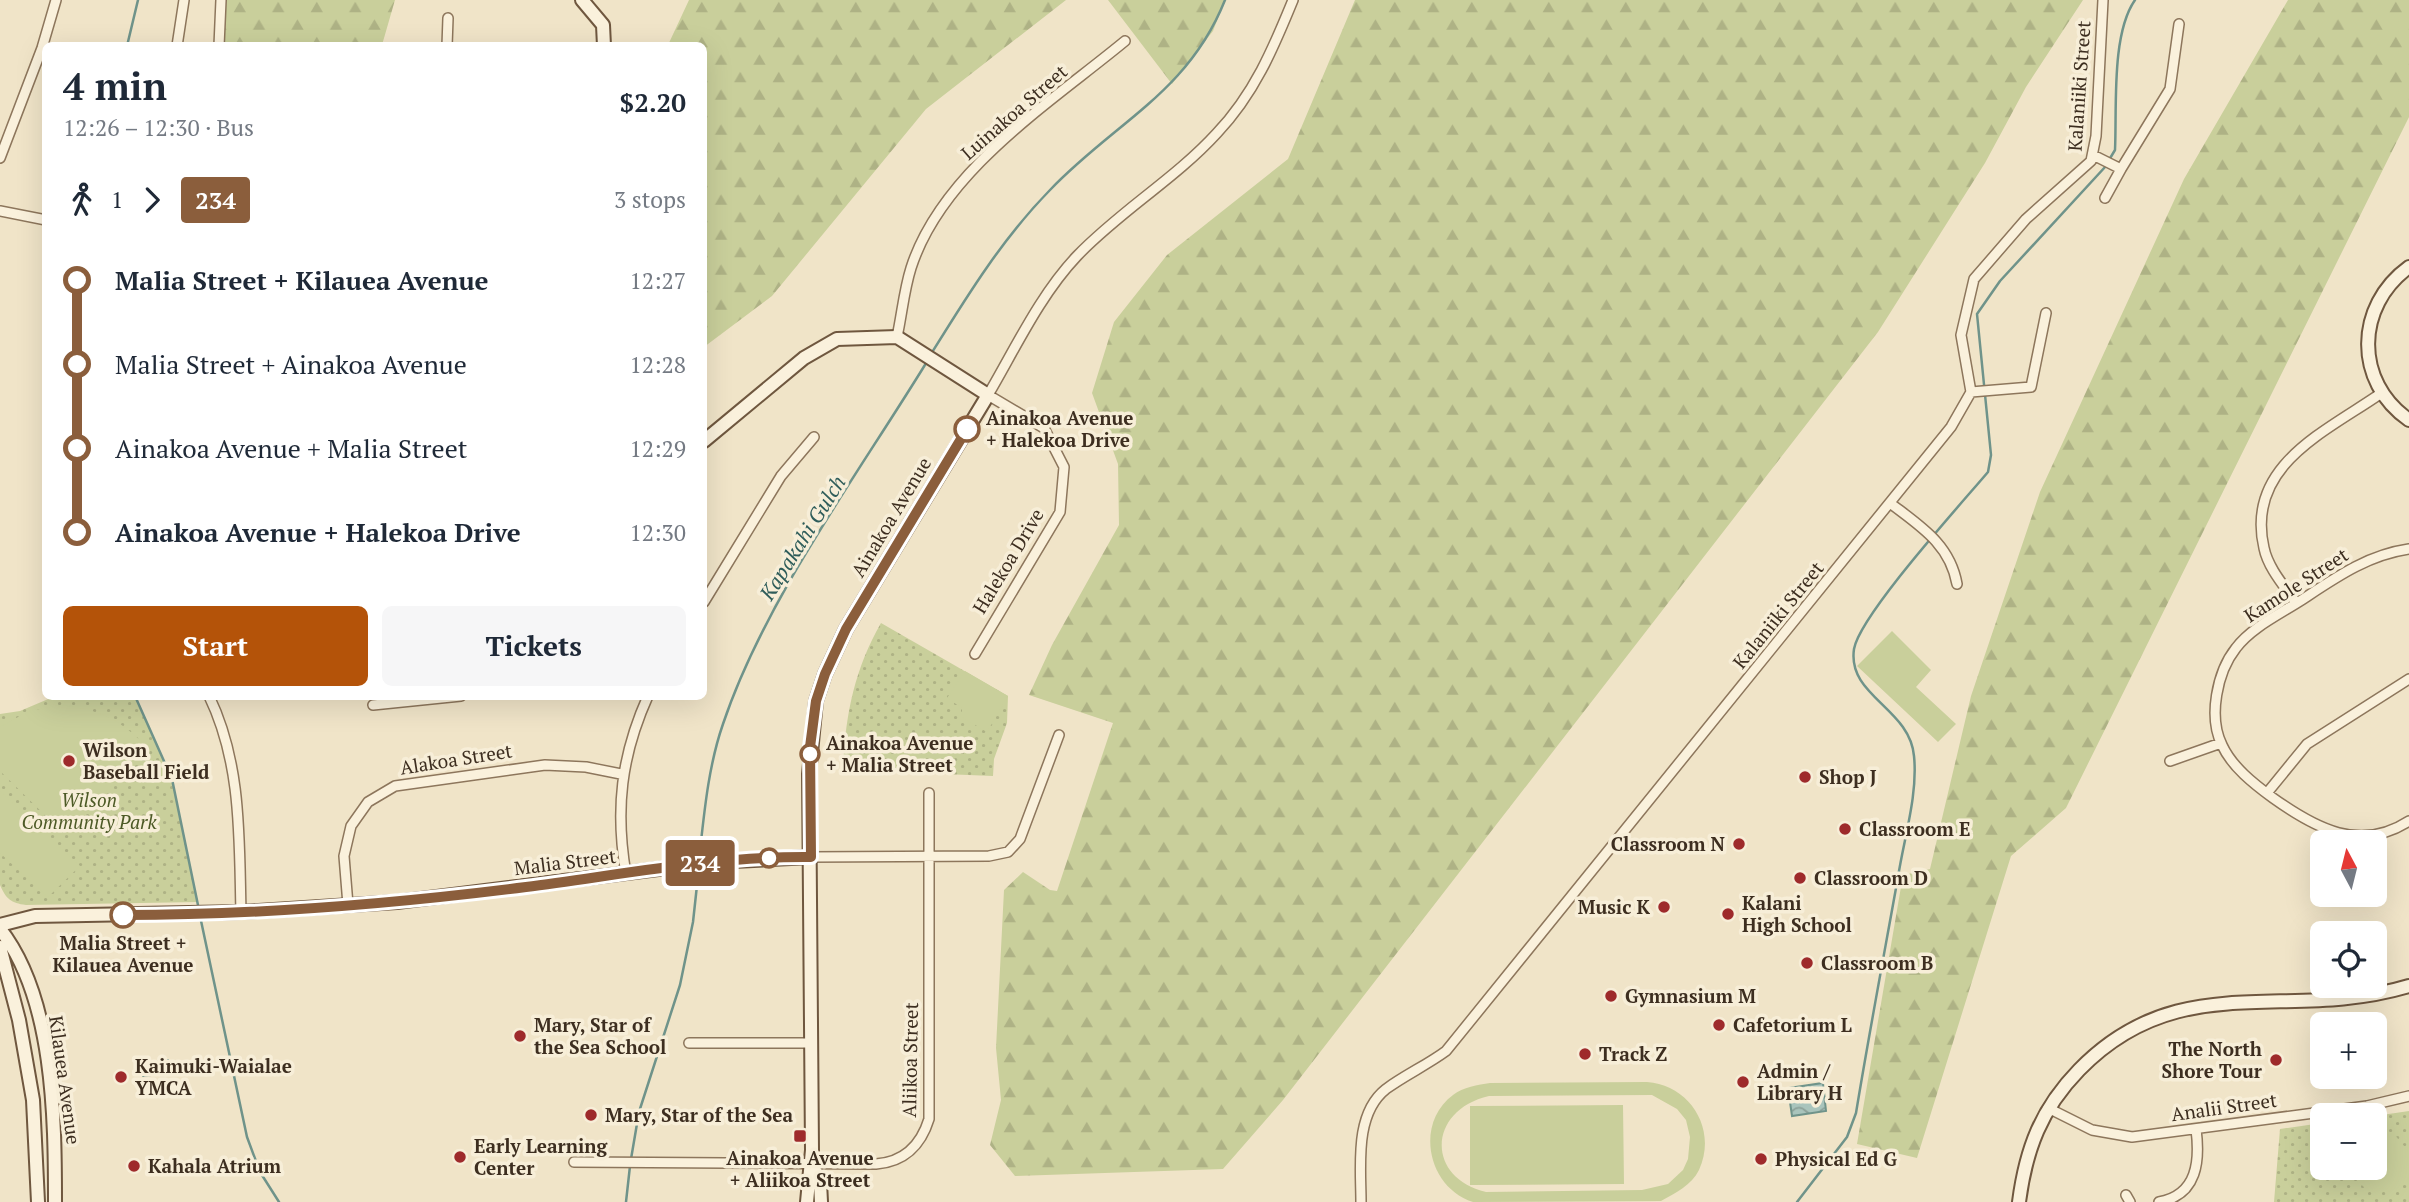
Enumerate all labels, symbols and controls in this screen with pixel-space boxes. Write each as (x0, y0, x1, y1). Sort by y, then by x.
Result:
street label: Kalaniiki Street (2061, 20, 2096, 152)
street label: Luinakoa Street (955, 59, 1072, 165)
text: 4 min (63, 61, 167, 111)
text: $2.20 (620, 85, 686, 119)
text: 12:26 – 12:30 · Bus (63, 112, 254, 143)
icon: walk (63, 181, 101, 219)
icon: forward (133, 181, 171, 219)
text: 1 (111, 184, 123, 215)
text: 234 (195, 184, 236, 216)
text: 3 stops (614, 184, 686, 215)
text: Malia Street + Kilauea Avenue (115, 263, 489, 297)
text: 12:27 (629, 265, 686, 296)
text: Malia Street + Ainakoa Avenue (115, 347, 467, 381)
text: 12:28 (629, 349, 686, 380)
place label: Ainakoa Avenue + Halekoa Drive (986, 405, 1133, 452)
marker: Ainakoa Avenue + Halekoa Drive (954, 416, 980, 442)
text: Ainakoa Avenue + Malia Street (115, 431, 467, 465)
text: 12:29 (629, 433, 686, 464)
street label: Ainakoa Avenue (845, 452, 936, 581)
water label: Kapakahi Gulch (752, 470, 852, 606)
street label: Halekoa Drive (966, 504, 1049, 618)
text: Ainakoa Avenue + Halekoa Drive (115, 515, 521, 549)
text: 12:30 (629, 517, 686, 548)
street label: Kamole Street (2239, 542, 2353, 628)
street label: Kalaniiki Street (1727, 556, 1828, 673)
button: Start (63, 606, 368, 686)
button: Tickets (382, 606, 686, 686)
place label: Ainakoa Avenue + Malia Street (826, 730, 973, 777)
place label: Wilson Baseball Field (83, 737, 210, 784)
street label: Alakoa Street (398, 737, 514, 780)
marker: Ainakoa Avenue + Malia Street (800, 744, 820, 764)
marker: Wilson Baseball Field (61, 753, 77, 769)
place label: Shop J (1819, 764, 1877, 789)
marker: Shop J (1797, 769, 1813, 785)
park label: Wilson Community Park (21, 787, 157, 834)
place label: Classroom E (1859, 816, 1970, 841)
marker: Classroom E (1837, 821, 1853, 837)
north arrow (2310, 830, 2387, 906)
map controls (2310, 830, 2387, 1180)
place label: Classroom N (1611, 831, 1726, 856)
marker: Classroom N (1731, 836, 1747, 852)
line badge: 234 (660, 840, 740, 886)
street label: Malia Street (513, 843, 617, 880)
text: 234 (680, 847, 720, 879)
unlabelled marker (759, 848, 779, 868)
place label: Classroom D (1814, 865, 1928, 890)
marker: Classroom D (1792, 870, 1808, 886)
place label: Kalani High School (1742, 890, 1852, 937)
place label: Music K (1578, 894, 1651, 919)
marker: Music K (1656, 899, 1672, 915)
marker: Malia Street + Kilauea Avenue (110, 902, 136, 928)
marker: Kalani High School (1720, 906, 1736, 922)
button: locate (2310, 921, 2387, 998)
place label: Malia Street + Kilauea Avenue (52, 930, 194, 977)
place label: Classroom B (1821, 950, 1933, 975)
marker: Classroom B (1799, 955, 1815, 971)
place label: Gymnasium M (1625, 983, 1756, 1008)
marker: Gymnasium M (1603, 988, 1619, 1004)
street label: Aliikoa Street (896, 1002, 923, 1118)
place label: Mary, Star of the Sea School (534, 1012, 666, 1059)
place label: Cafetorium L (1733, 1012, 1852, 1037)
button: + (2310, 1012, 2387, 1089)
street label: Kilauea Avenue (44, 1014, 87, 1146)
marker: Cafetorium L (1711, 1017, 1727, 1033)
marker: Mary, Star of the Sea School (512, 1028, 528, 1044)
place label: The North Shore Tour (2162, 1036, 2263, 1083)
place label: Track Z (1599, 1041, 1667, 1066)
marker: Track Z (1577, 1046, 1593, 1062)
marker: The North Shore Tour (2268, 1052, 2284, 1068)
place label: Kaimuki-Waialae YMCA (135, 1053, 292, 1100)
place label: Admin / Library H (1757, 1058, 1843, 1105)
marker: Kaimuki-Waialae YMCA (113, 1069, 129, 1085)
marker: Admin / Library H (1735, 1074, 1751, 1090)
street label: Analii Street (2170, 1087, 2278, 1126)
place label: Mary, Star of the Sea (605, 1102, 793, 1127)
button: − (2310, 1103, 2387, 1180)
marker: Mary, Star of the Sea (583, 1107, 599, 1123)
marker: Ainakoa Avenue + Aliikoa Street (792, 1128, 808, 1144)
place label: Early Learning Center (474, 1133, 609, 1180)
place label: Ainakoa Avenue + Aliikoa Street (726, 1145, 874, 1192)
place label: Physical Ed G (1775, 1146, 1897, 1171)
marker: Early Learning Center (452, 1149, 468, 1165)
marker: Physical Ed G (1753, 1151, 1769, 1167)
place label: Kahala Atrium (148, 1153, 282, 1178)
marker: Kahala Atrium (126, 1158, 142, 1174)

